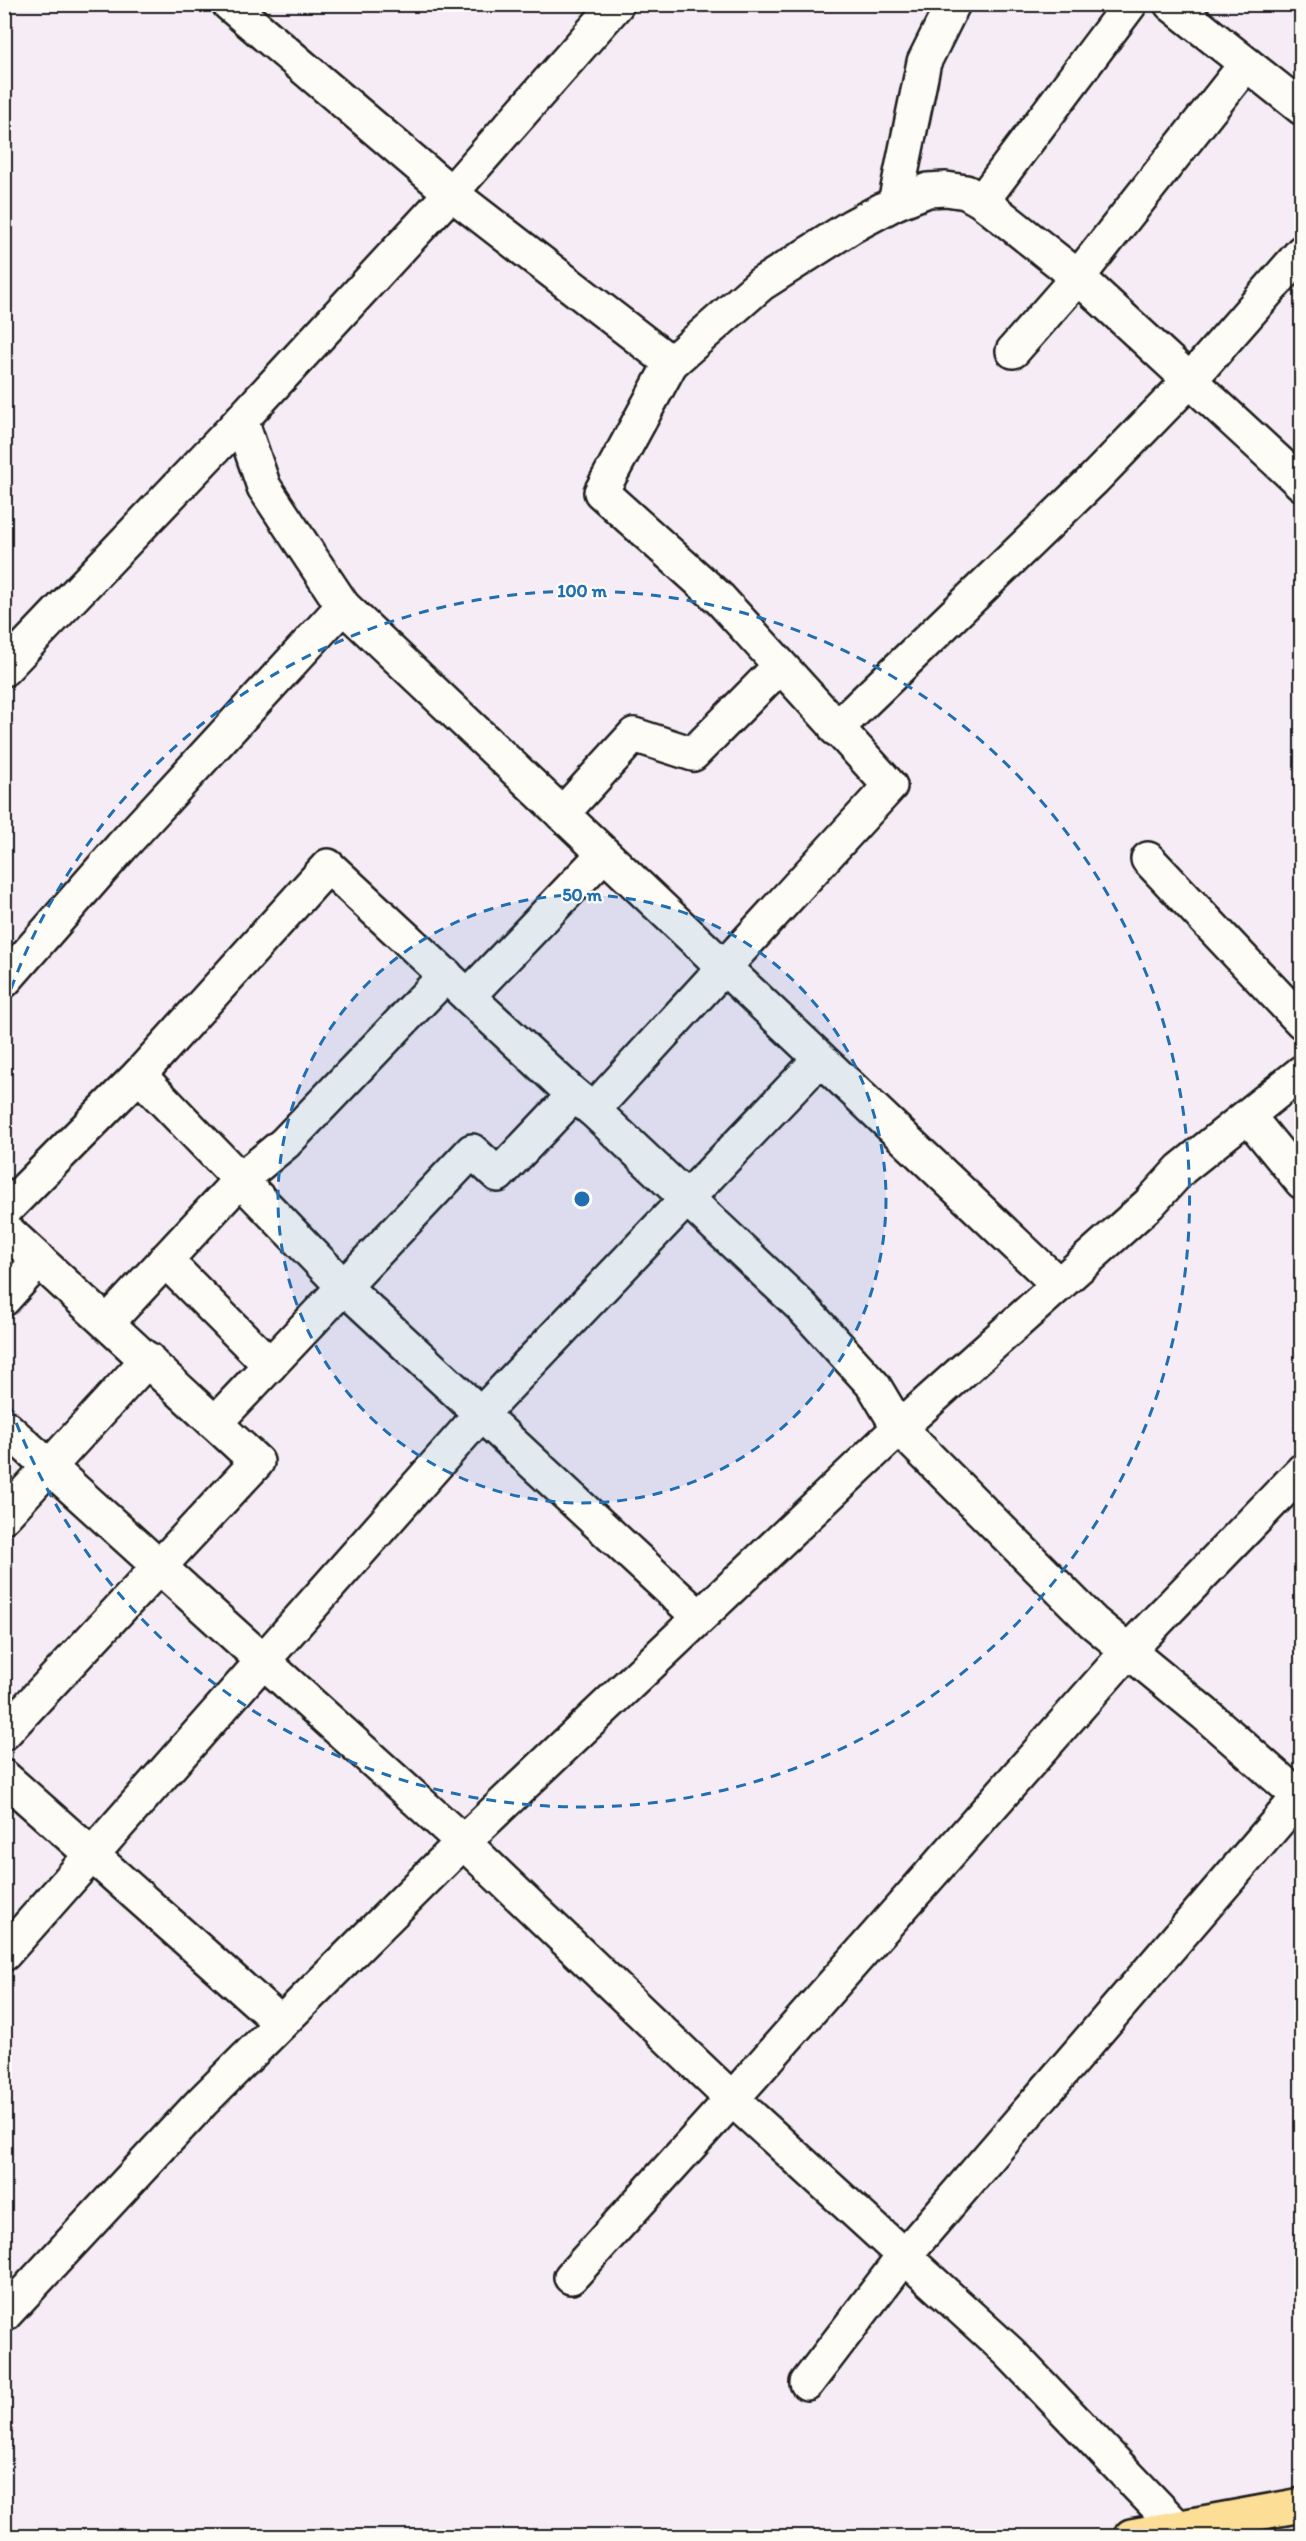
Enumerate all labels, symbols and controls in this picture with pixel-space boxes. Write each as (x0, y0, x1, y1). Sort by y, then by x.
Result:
text: 100 m (557, 580, 608, 602)
text: 50 m (562, 884, 603, 906)
centre of rings (572, 1189, 592, 1209)

